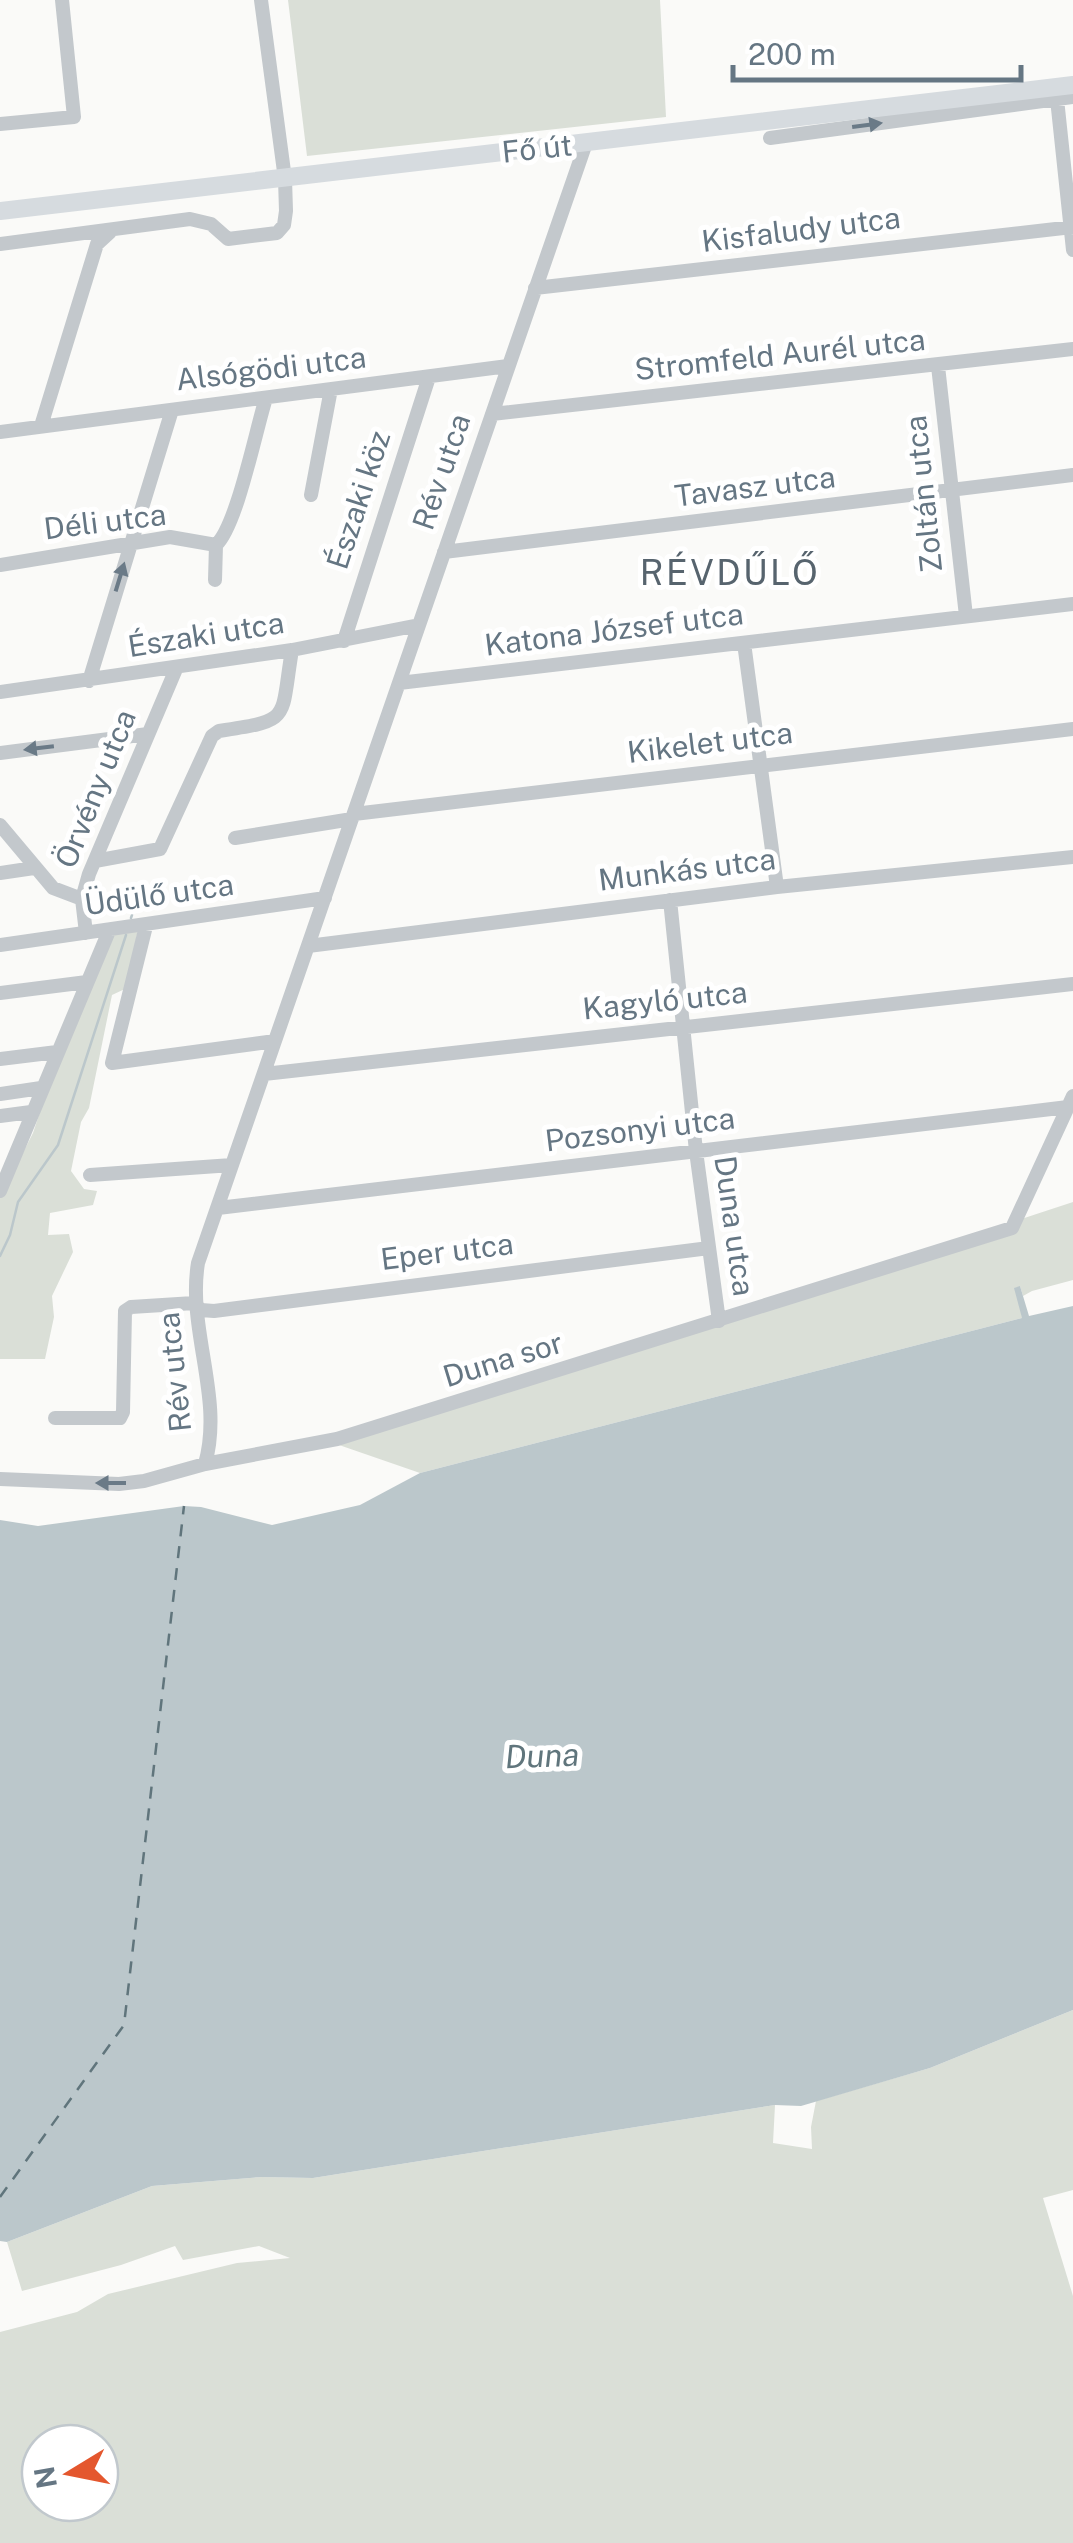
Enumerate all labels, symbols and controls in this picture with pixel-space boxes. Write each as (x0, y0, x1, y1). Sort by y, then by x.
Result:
scale bar (733, 20, 1020, 82)
text: 200 m (748, 36, 836, 72)
one-way arrow (852, 117, 883, 133)
street label: Fő út (500, 126, 574, 170)
street label: Kisfaludy utca (699, 199, 902, 259)
street label: Stromfeld Aurél utca (633, 321, 927, 387)
street label: Alsógödi utca (174, 338, 368, 398)
street label: Rév utca (404, 409, 478, 534)
street label: Zoltán utca (897, 414, 949, 574)
street label: Északi köz (319, 426, 397, 573)
street label: Tavasz utca (673, 458, 837, 514)
street label: Déli utca (42, 496, 168, 546)
district label: RÉVDŰLŐ (640, 551, 820, 593)
one-way arrow (113, 562, 128, 592)
street label: Katona József utca (482, 595, 745, 663)
street label: Északi utca (125, 604, 286, 664)
street label: Örvény utca (47, 704, 143, 873)
street label: Kikelet utca (625, 714, 795, 770)
one-way arrow (23, 740, 55, 756)
street label: Munkás utca (596, 840, 777, 898)
street label: Üdülő utca (82, 866, 236, 922)
street label: Kagyló utca (581, 973, 749, 1027)
street label: Pozsonyi utca (543, 1100, 737, 1159)
street label: Duna utca (707, 1154, 763, 1298)
street label: Eper utca (378, 1225, 515, 1277)
street label: Rév utca (150, 1310, 198, 1434)
street label: Duna sor (438, 1324, 567, 1394)
one-way arrow (94, 1475, 126, 1491)
water label: Duna (504, 1736, 580, 1775)
north arrow (20, 2423, 120, 2523)
text: N (27, 2464, 63, 2491)

